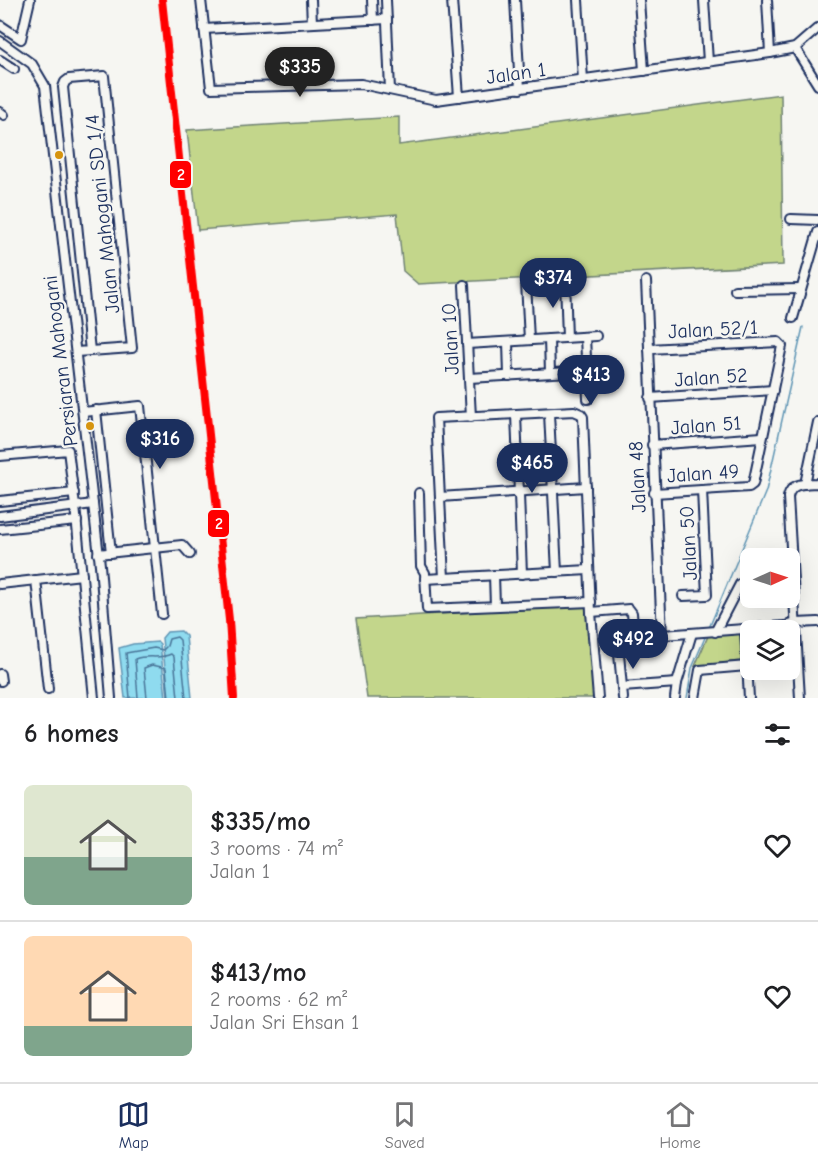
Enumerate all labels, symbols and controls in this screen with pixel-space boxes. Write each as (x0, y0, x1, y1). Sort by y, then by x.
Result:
pin: $335 (264, 47, 336, 98)
text: $335 (279, 55, 321, 78)
street label: Jalan 1 (485, 58, 547, 89)
street label: Jalan Mahogani SD 1/4 (81, 113, 124, 315)
unlabelled marker (53, 149, 65, 161)
line badge: 2 (169, 160, 192, 189)
text: 2 (177, 166, 185, 184)
pin: $374 (517, 258, 589, 309)
text: $374 (534, 266, 572, 289)
street label: Persiaran Mahogani (39, 274, 82, 448)
street label: Jalan 10 (437, 302, 464, 376)
street label: Jalan 52/1 (668, 316, 758, 343)
pin: $413 (555, 355, 627, 406)
text: $413 (571, 363, 611, 386)
street label: Jalan 52 (674, 363, 748, 392)
street label: Jalan 51 (670, 412, 742, 439)
pin: $316 (124, 419, 196, 470)
unlabelled marker (84, 420, 96, 432)
text: $316 (140, 427, 180, 450)
street label: Jalan 48 (624, 440, 651, 513)
pin: $465 (496, 443, 568, 494)
text: $465 (511, 451, 553, 474)
street label: Jalan 49 (666, 460, 740, 487)
street label: Jalan 50 (675, 505, 702, 581)
line badge: 2 (207, 509, 230, 538)
text: 2 (215, 515, 223, 533)
north arrow (740, 548, 800, 608)
map controls (740, 548, 800, 680)
pin: $492 (597, 619, 669, 670)
button: layers (740, 620, 800, 680)
text: $492 (612, 627, 654, 650)
icon: filters (761, 718, 794, 751)
text: 6 homes (24, 719, 119, 749)
text: $335/mo (210, 807, 311, 837)
icon: home (72, 809, 144, 881)
icon: heart (761, 829, 794, 862)
text: 3 rooms · 74 m² (210, 837, 343, 860)
text: Jalan 1 (210, 860, 270, 883)
text: $413/mo (210, 958, 306, 988)
icon: home (72, 960, 144, 1032)
icon: heart (761, 980, 794, 1013)
text: 2 rooms · 62 m² (210, 988, 347, 1011)
text: Jalan Sri Ehsan 1 (210, 1011, 359, 1034)
tab: Map (117, 1098, 150, 1152)
tab: Saved (385, 1098, 425, 1152)
tab: Home (659, 1098, 701, 1152)

